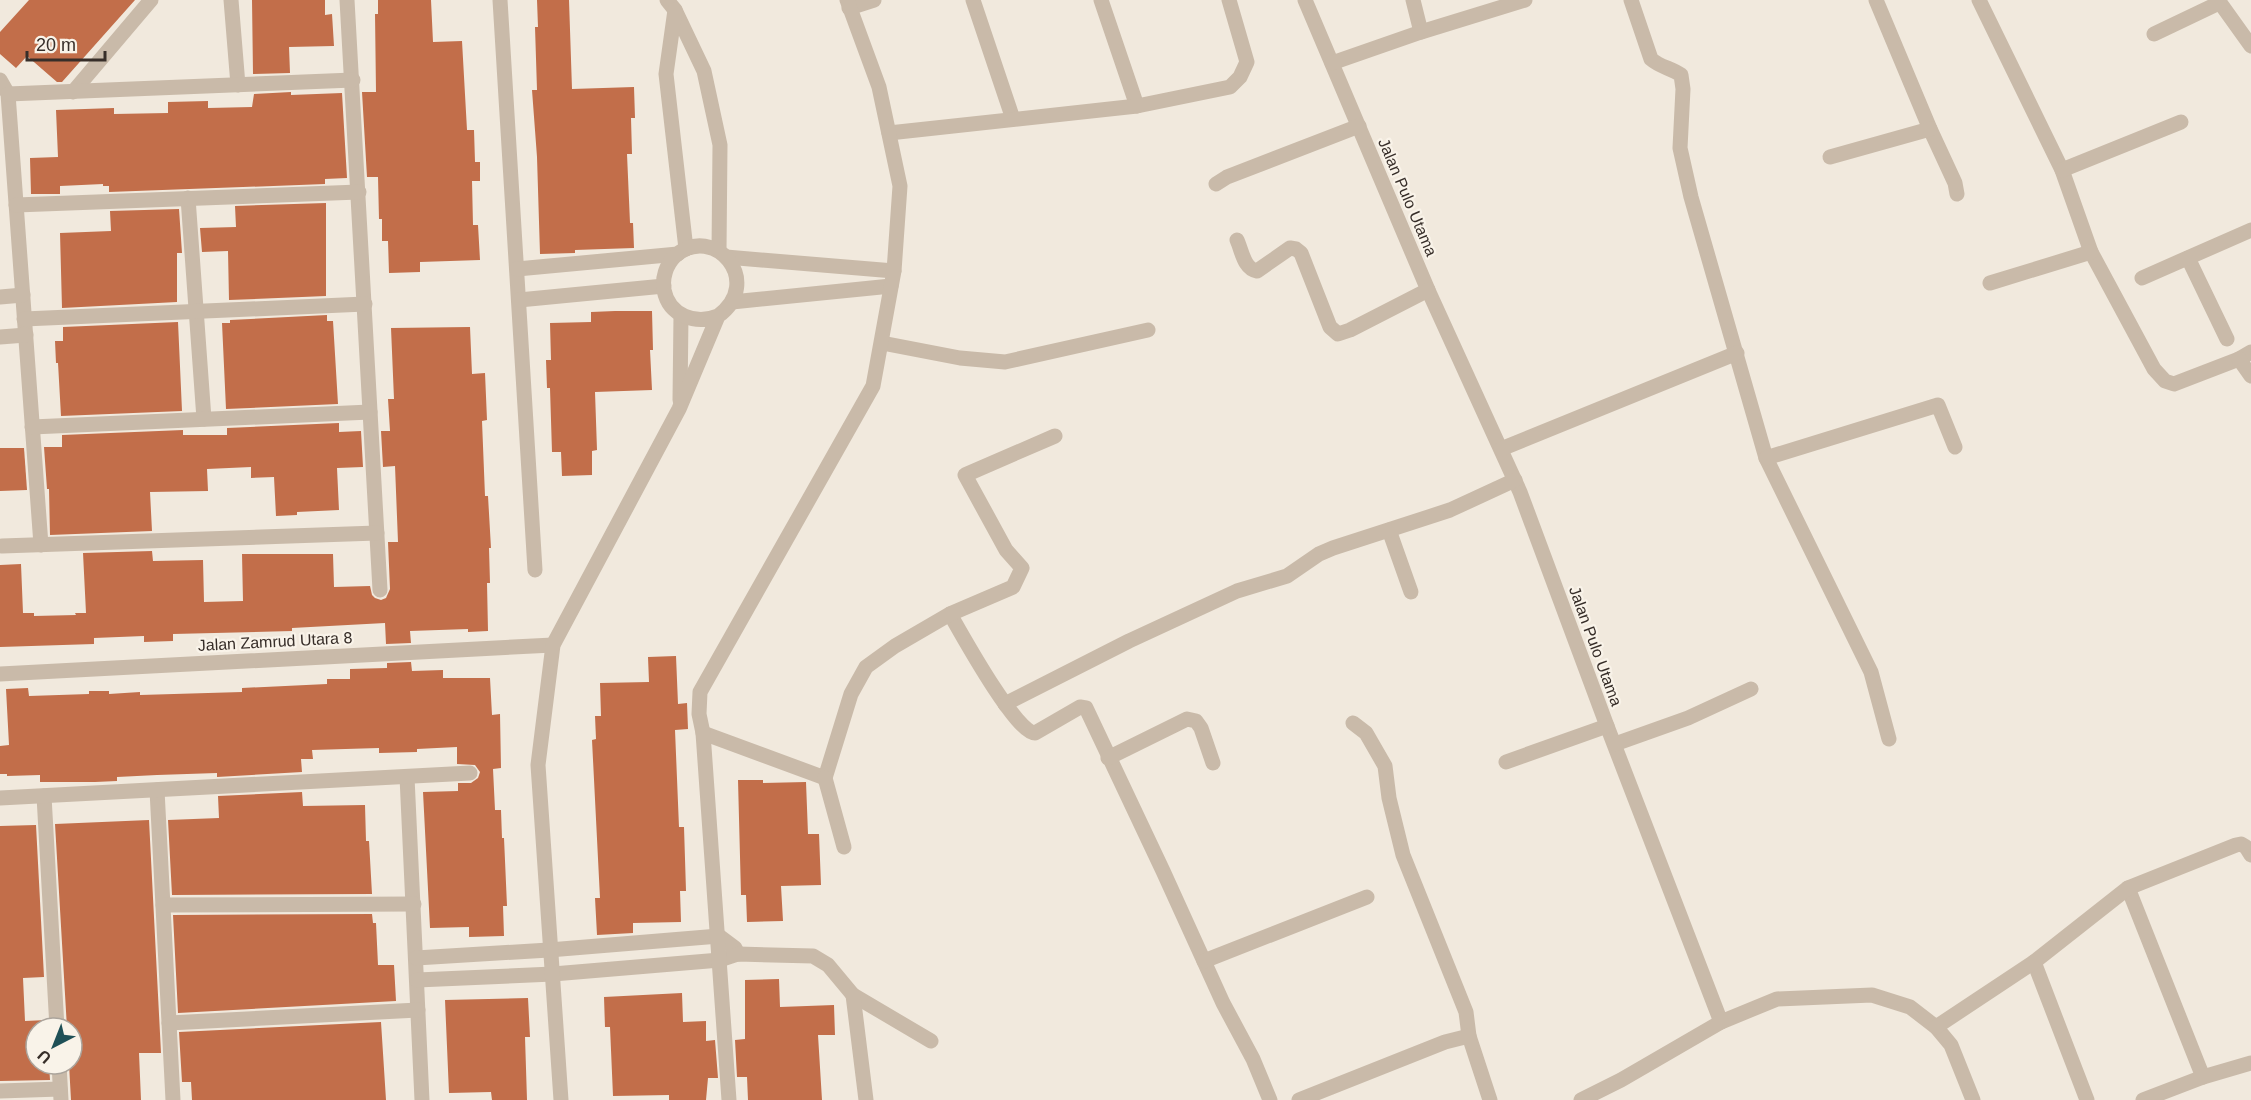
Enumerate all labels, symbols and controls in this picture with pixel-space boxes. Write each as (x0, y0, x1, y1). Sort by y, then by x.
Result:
scale bar (27, 24, 105, 62)
text: 20 m (36, 35, 76, 55)
street label: Jalan Pulo Utama (1375, 136, 1440, 259)
street label: Jalan Pulo Utama (1566, 584, 1625, 709)
street label: Jalan Zamrud Utara 8 (197, 629, 353, 654)
north arrow (24, 1016, 84, 1076)
text: U (34, 1047, 54, 1067)

